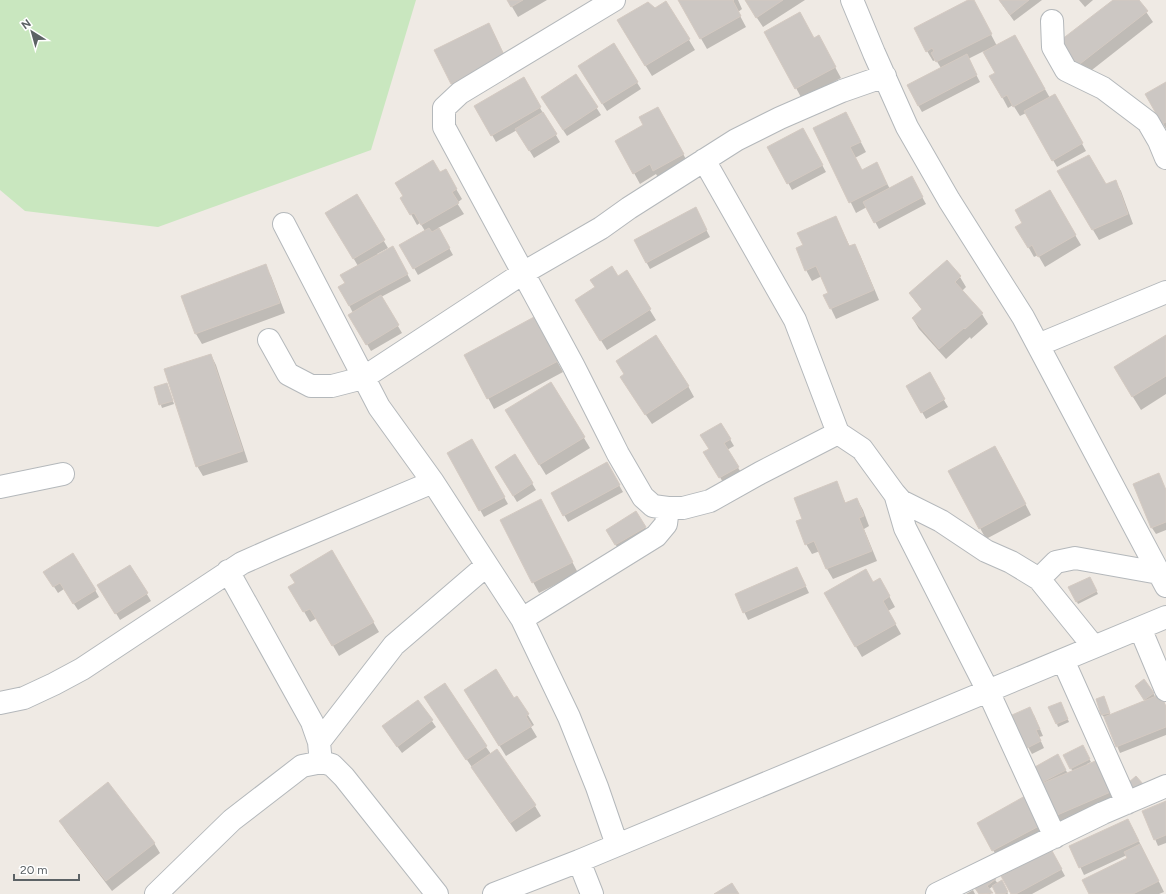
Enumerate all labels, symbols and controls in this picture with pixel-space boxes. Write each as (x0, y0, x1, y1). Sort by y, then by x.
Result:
north arrow (12, 12, 52, 52)
text: N (19, 17, 34, 32)
scale bar (14, 856, 79, 882)
text: 20 m (20, 863, 48, 877)

